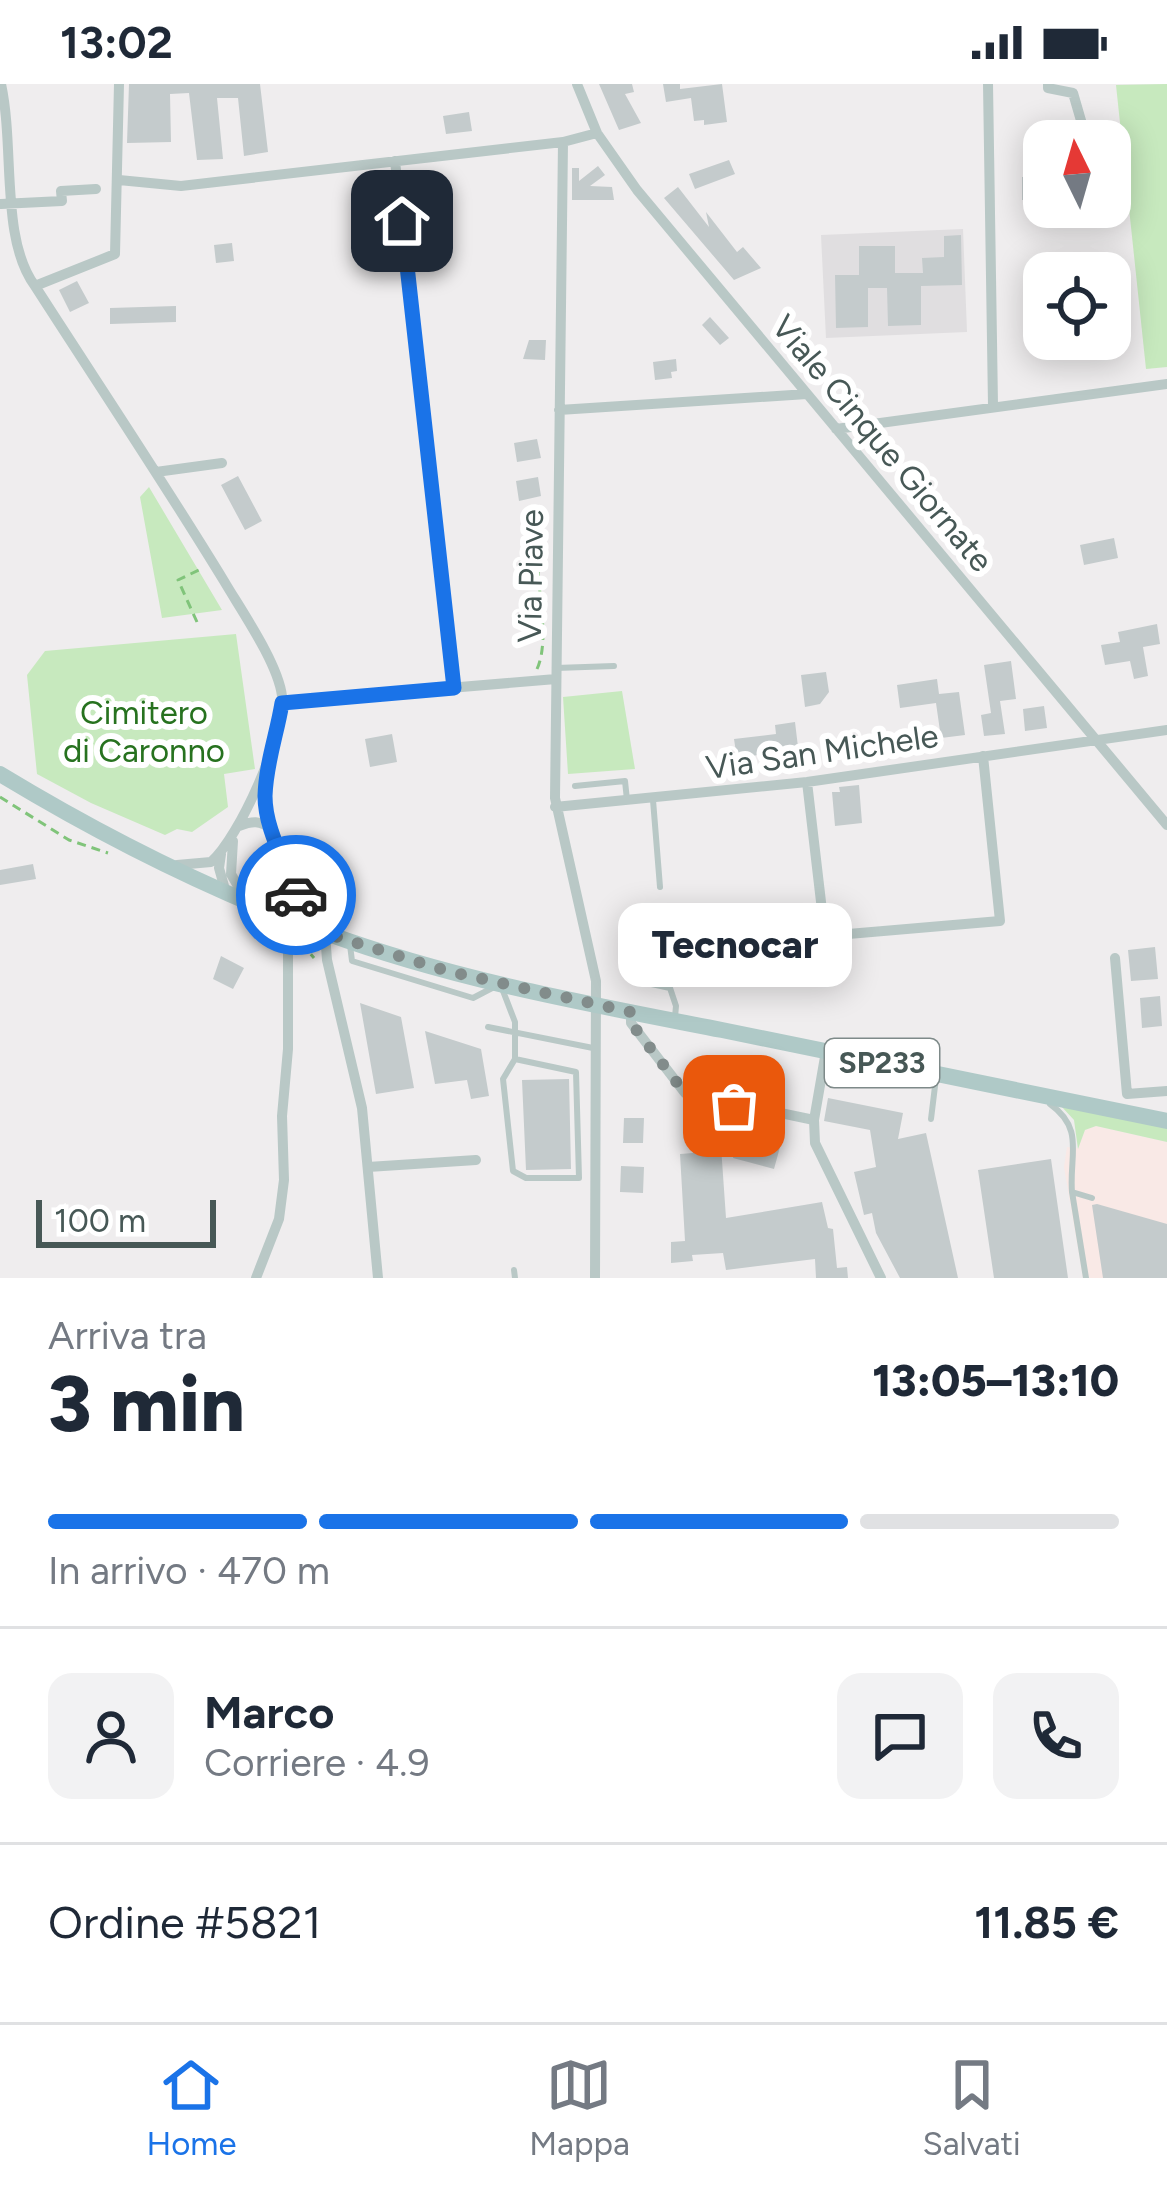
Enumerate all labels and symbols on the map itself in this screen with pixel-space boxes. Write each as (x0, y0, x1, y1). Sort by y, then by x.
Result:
north arrow (1023, 120, 1131, 228)
pin (351, 170, 453, 272)
street label: Viale Cinque Giornate (764, 307, 1001, 580)
street label: Via Piave (510, 509, 551, 643)
park label: Cimitero di Caronno (63, 693, 225, 770)
street label: Via San Michele (703, 716, 941, 787)
courier (236, 835, 356, 955)
callout: Tecnocar (617, 902, 851, 986)
road number: SP233 (825, 1039, 939, 1087)
pin (683, 1055, 785, 1157)
scale bar (36, 1194, 216, 1247)

